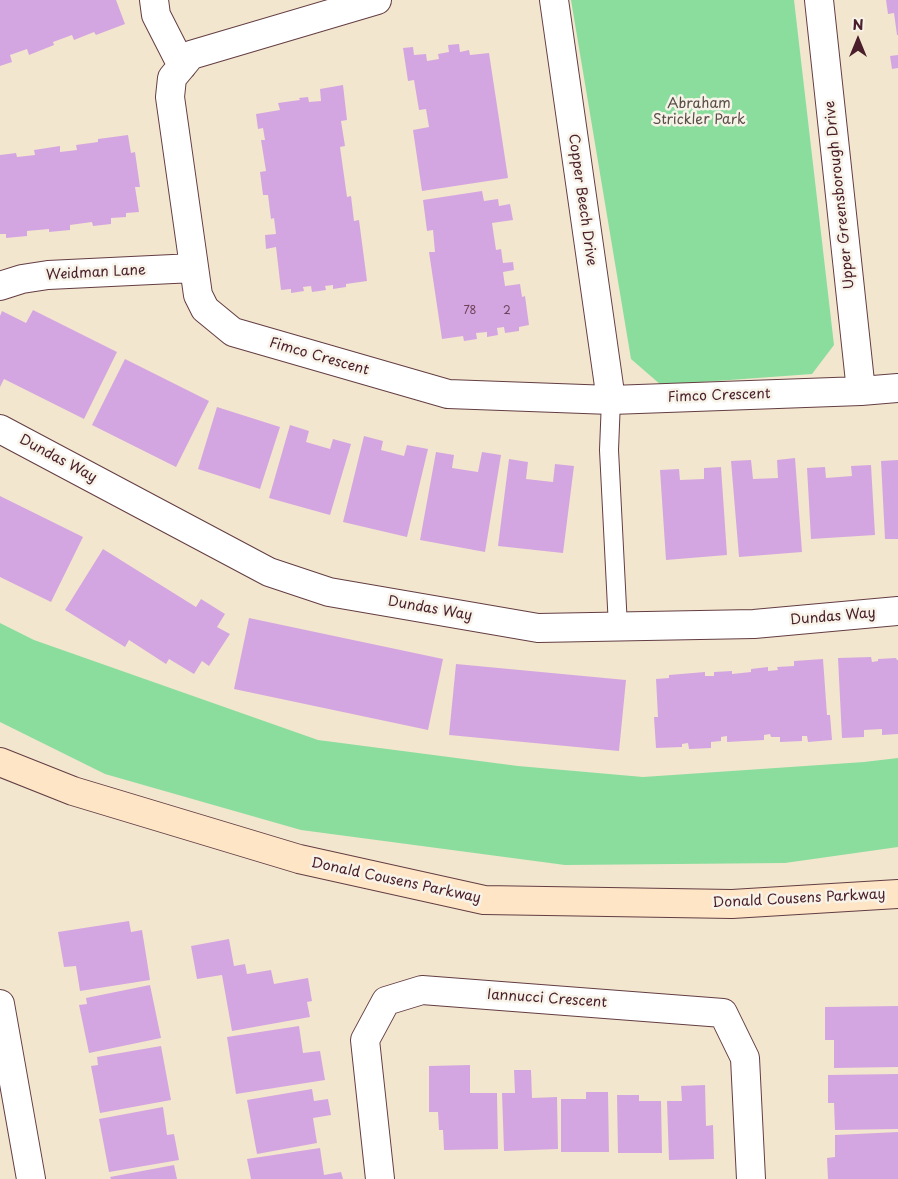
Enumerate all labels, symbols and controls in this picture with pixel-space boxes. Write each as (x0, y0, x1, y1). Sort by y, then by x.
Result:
text: N (852, 14, 864, 35)
north arrow (833, 15, 883, 65)
park label: Abraham Strickler Park (652, 96, 746, 128)
street label: Upper Greensborough Drive (822, 100, 858, 290)
street label: Copper Beech Drive (564, 133, 600, 267)
street label: Weidman Lane (46, 262, 146, 284)
house number: 78 (464, 304, 476, 318)
house number: 2 (503, 304, 511, 318)
street label: Fimco Crescent (267, 335, 371, 379)
street label: Fimco Crescent (667, 386, 771, 406)
street label: Dundas Way (16, 432, 100, 486)
street label: Dundas Way (386, 593, 474, 625)
street label: Dundas Way (790, 605, 876, 629)
street label: Donald Cousens Parkway (310, 855, 482, 907)
street label: Donald Cousens Parkway (712, 886, 886, 912)
street label: Iannucci Crescent (486, 986, 608, 1012)

